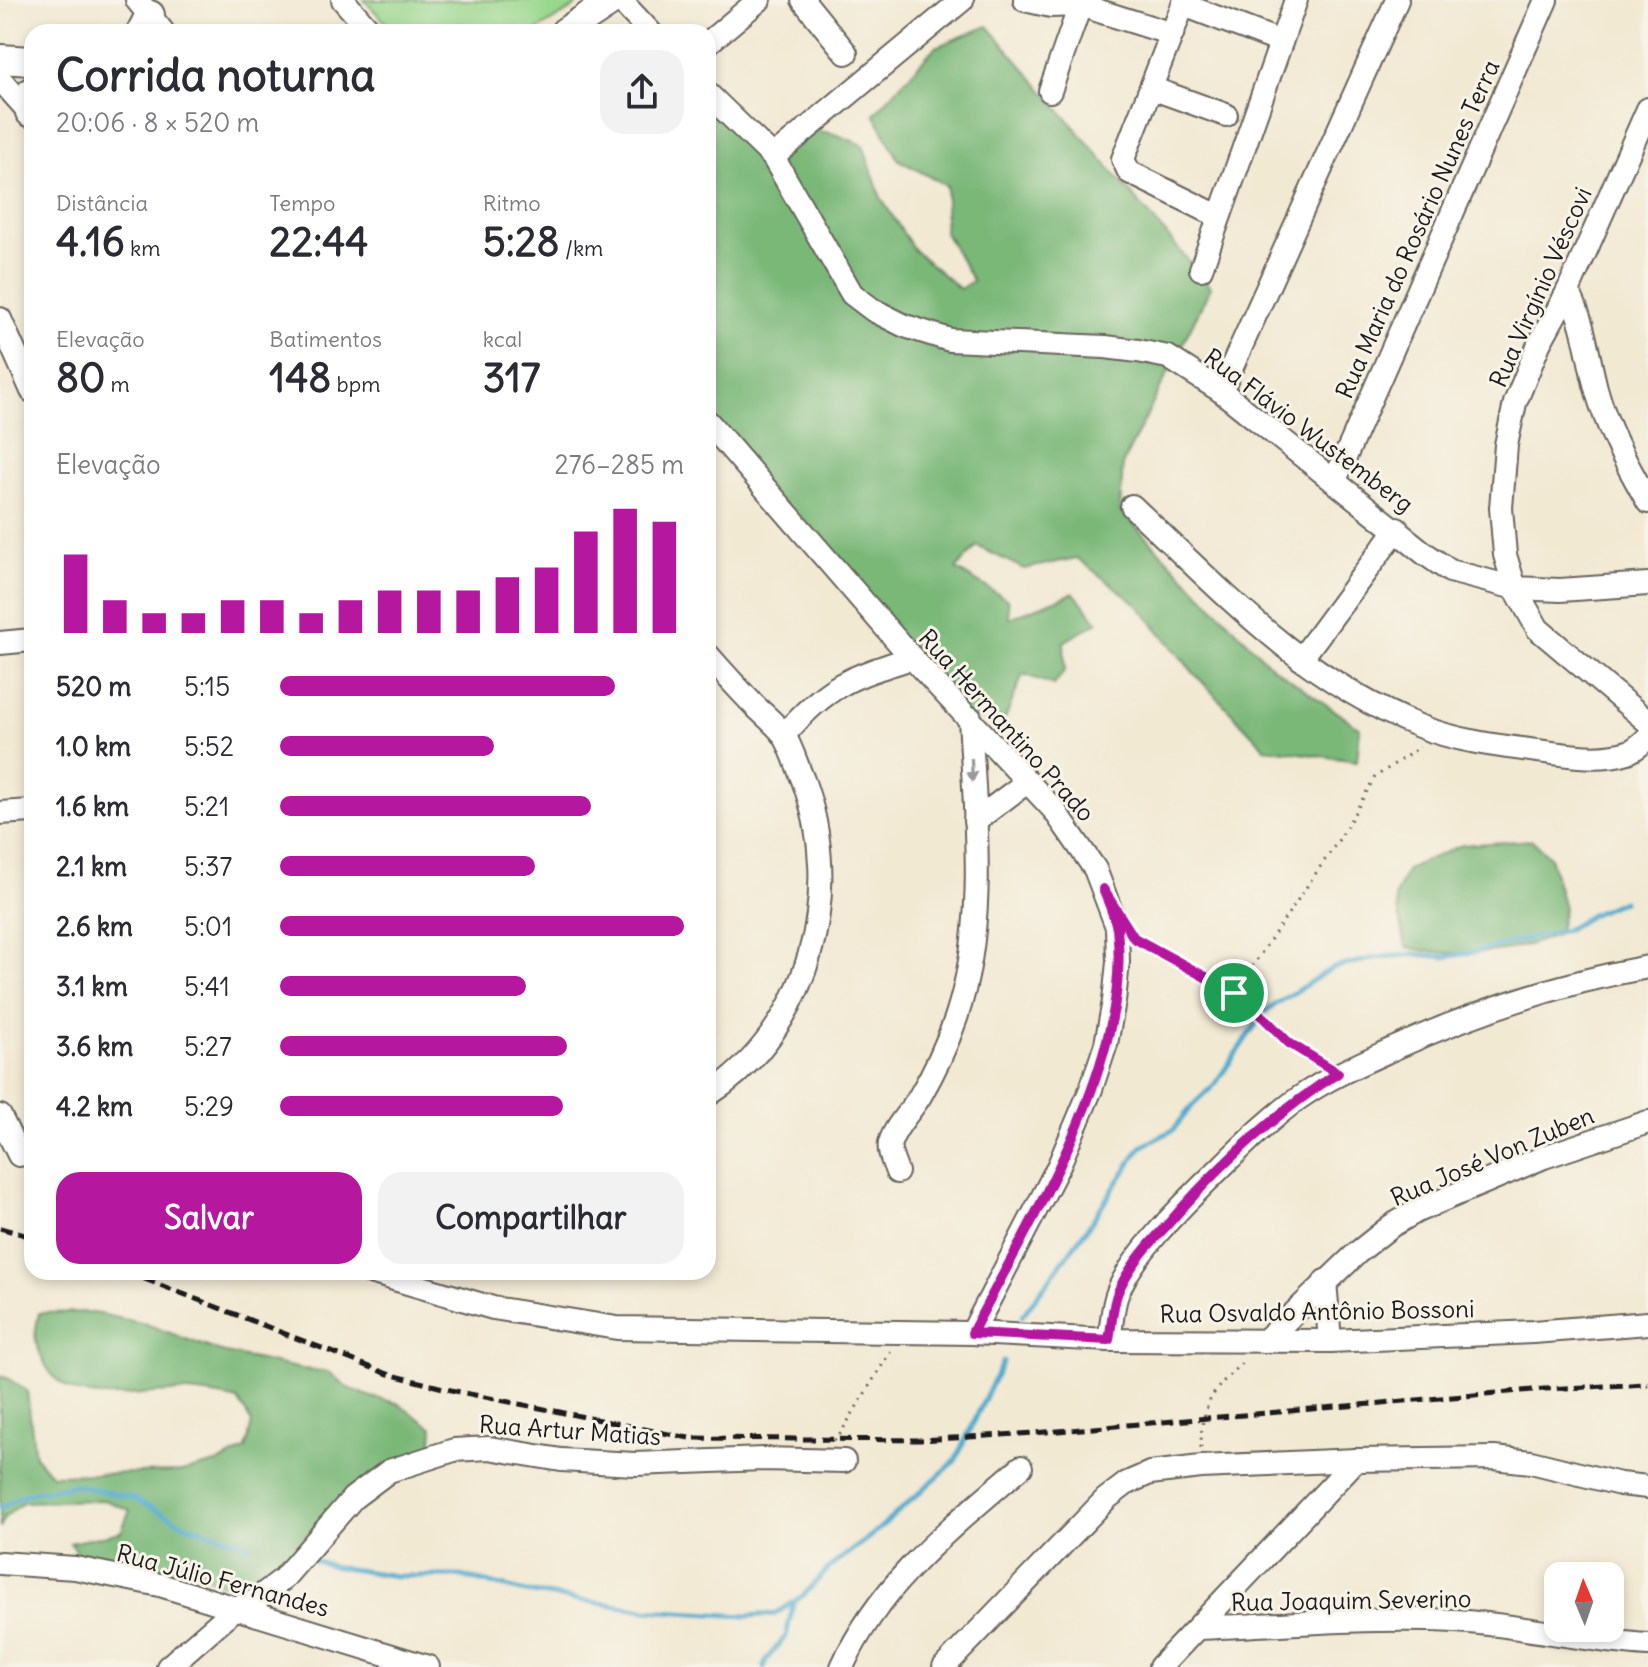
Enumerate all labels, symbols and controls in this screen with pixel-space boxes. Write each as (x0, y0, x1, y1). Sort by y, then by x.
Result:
text: Corrida noturna (56, 48, 375, 103)
button: share (600, 50, 684, 134)
street label: Rua Maria do Rosário Nunes Terra (1329, 55, 1505, 403)
text: 20:06 · 8 × 520 m (56, 106, 259, 139)
street label: Rua Virgínio Véscovi (1482, 182, 1598, 392)
text: Distância (56, 189, 148, 217)
text: Tempo (269, 189, 335, 217)
text: Ritmo (483, 189, 541, 217)
text: 4.16 (56, 217, 125, 267)
text: 22:44 (269, 217, 368, 267)
text: 5:28 (483, 217, 560, 267)
text: km (125, 234, 161, 262)
text: /km (560, 234, 603, 262)
text: Elevação (56, 325, 145, 353)
text: Batimentos (269, 325, 382, 353)
text: kcal (483, 325, 522, 353)
street label: Rua Flávio Wustemberg (1198, 341, 1420, 519)
text: 80 (56, 353, 105, 403)
text: 148 (269, 353, 331, 403)
text: 317 (483, 353, 540, 403)
text: m (105, 370, 130, 398)
text: bpm (331, 370, 381, 398)
text: Elevação (56, 448, 161, 481)
text: 276–285 m (554, 448, 684, 481)
street label: Rua Hermantino Prado (913, 623, 1101, 827)
text: 520 m (56, 670, 131, 703)
text: 5:15 (184, 670, 230, 703)
text: 1.0 km (56, 730, 131, 763)
text: 5:52 (184, 730, 234, 763)
one-way arrow (966, 758, 979, 783)
text: 1.6 km (56, 790, 129, 823)
text: 5:21 (184, 790, 229, 823)
text: 2.1 km (56, 850, 127, 883)
text: 5:37 (184, 850, 232, 883)
text: 2.6 km (56, 910, 133, 943)
text: 5:01 (184, 910, 232, 943)
pin (1200, 959, 1268, 1027)
text: 3.1 km (56, 970, 128, 1003)
text: 5:41 (184, 970, 230, 1003)
icon: arrive (1212, 971, 1256, 1015)
text: 3.6 km (56, 1030, 133, 1063)
text: 5:27 (184, 1030, 232, 1063)
text: 4.2 km (56, 1090, 133, 1123)
text: 5:29 (184, 1090, 234, 1123)
street label: Rua José Von Zuben (1386, 1100, 1598, 1212)
button: Salvar (56, 1172, 362, 1264)
button: Compartilhar (378, 1172, 684, 1264)
street label: Rua Osvaldo Antônio Bossoni (1159, 1293, 1475, 1329)
street label: Rua Artur Matias (478, 1409, 662, 1451)
street label: Rua Júlio Fernandes (113, 1537, 333, 1623)
north arrow (1544, 1562, 1624, 1642)
map controls (1544, 1562, 1624, 1642)
street label: Rua Joaquim Severino (1230, 1583, 1472, 1617)

